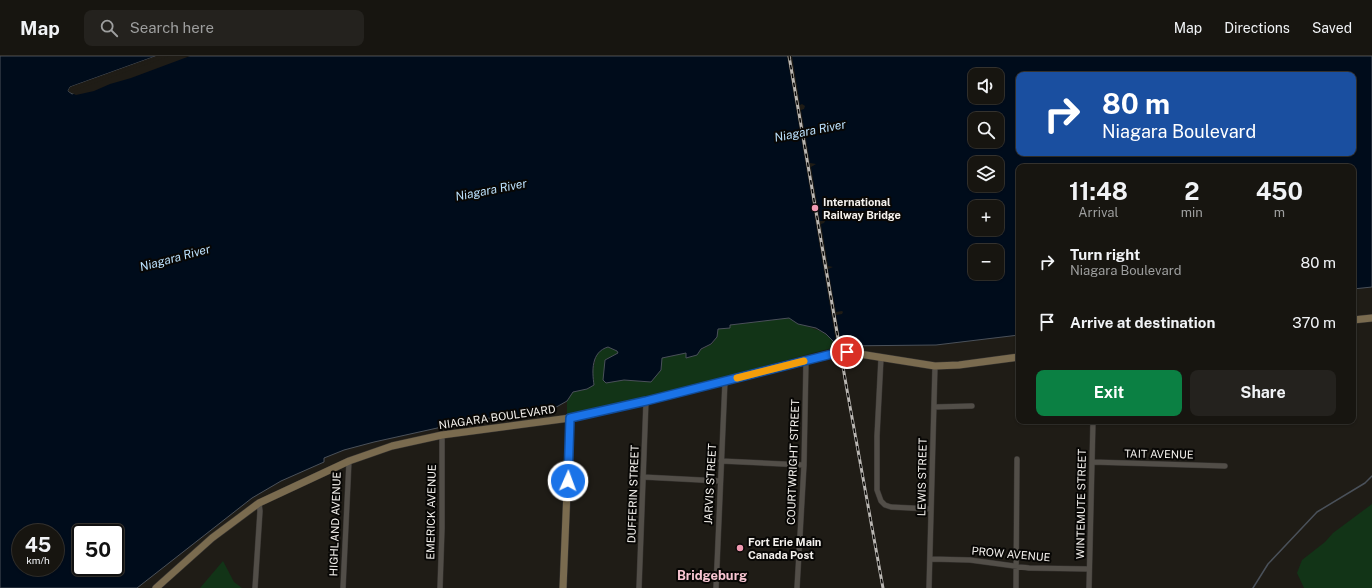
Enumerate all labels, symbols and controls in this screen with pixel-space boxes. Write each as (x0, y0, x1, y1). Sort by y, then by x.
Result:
search box (84, 10, 364, 46)
text: Map (20, 17, 60, 39)
icon: search (98, 17, 120, 39)
text: Search here (130, 19, 214, 36)
text: Map (1174, 20, 1202, 36)
text: Directions (1224, 20, 1290, 36)
text: Saved (1312, 20, 1352, 36)
map controls (968, 68, 1004, 280)
button: sound (968, 68, 1004, 104)
text: 80 m (1102, 87, 1170, 120)
icon: right (1036, 88, 1088, 140)
button: search (968, 112, 1004, 148)
water label: Niagara River (773, 117, 847, 145)
text: Niagara Boulevard (1102, 121, 1256, 142)
button: layers (968, 156, 1004, 192)
water label: Niagara River (454, 176, 528, 204)
text: 11:48 (1069, 177, 1128, 205)
text: 2 (1184, 177, 1199, 205)
text: 450 (1256, 177, 1303, 205)
place label: International Railway Bridge (823, 196, 901, 221)
button: + (968, 200, 1004, 236)
marker: International Railway Bridge (810, 203, 820, 213)
text: Arrival (1078, 205, 1118, 220)
text: min (1181, 205, 1203, 220)
text: m (1274, 205, 1285, 220)
water label: Niagara River (138, 242, 212, 274)
button: − (968, 244, 1004, 280)
text: Turn right (1070, 246, 1140, 263)
icon: right (1036, 251, 1058, 273)
text: 80 m (1301, 254, 1336, 271)
text: Niagara Boulevard (1070, 263, 1181, 278)
icon: arrive (1036, 311, 1058, 333)
text: Arrive at destination (1070, 314, 1215, 331)
text: 370 m (1292, 314, 1336, 331)
pin (830, 335, 864, 369)
icon: arrive (836, 341, 858, 363)
button: Exit (1036, 370, 1182, 416)
button: Share (1190, 370, 1336, 416)
street label: COURTWRIGHT STREET (785, 398, 801, 525)
street label: NIAGARA BOULEVARD (438, 403, 557, 431)
street label: LEWIS STREET (915, 437, 929, 516)
street label: JARVIS STREET (702, 443, 718, 525)
street label: DUFFERIN STREET (625, 444, 641, 543)
street label: TAIT AVENUE (1124, 447, 1194, 461)
street label: WINTEMUTE STREET (1074, 448, 1088, 559)
position arrow (547, 460, 589, 502)
street label: EMERICK AVENUE (424, 464, 438, 560)
street label: HIGHLAND AVENUE (327, 471, 343, 576)
speed limit sign: 50 (72, 524, 124, 576)
text: 45 (25, 533, 51, 557)
place label: Fort Erie Main Canada Post (748, 536, 821, 561)
marker: Fort Erie Main Canada Post (735, 543, 745, 553)
street label: PROW AVENUE (971, 545, 1051, 563)
text: km/h (26, 554, 50, 566)
district label: Bridgeburg (677, 568, 747, 583)

